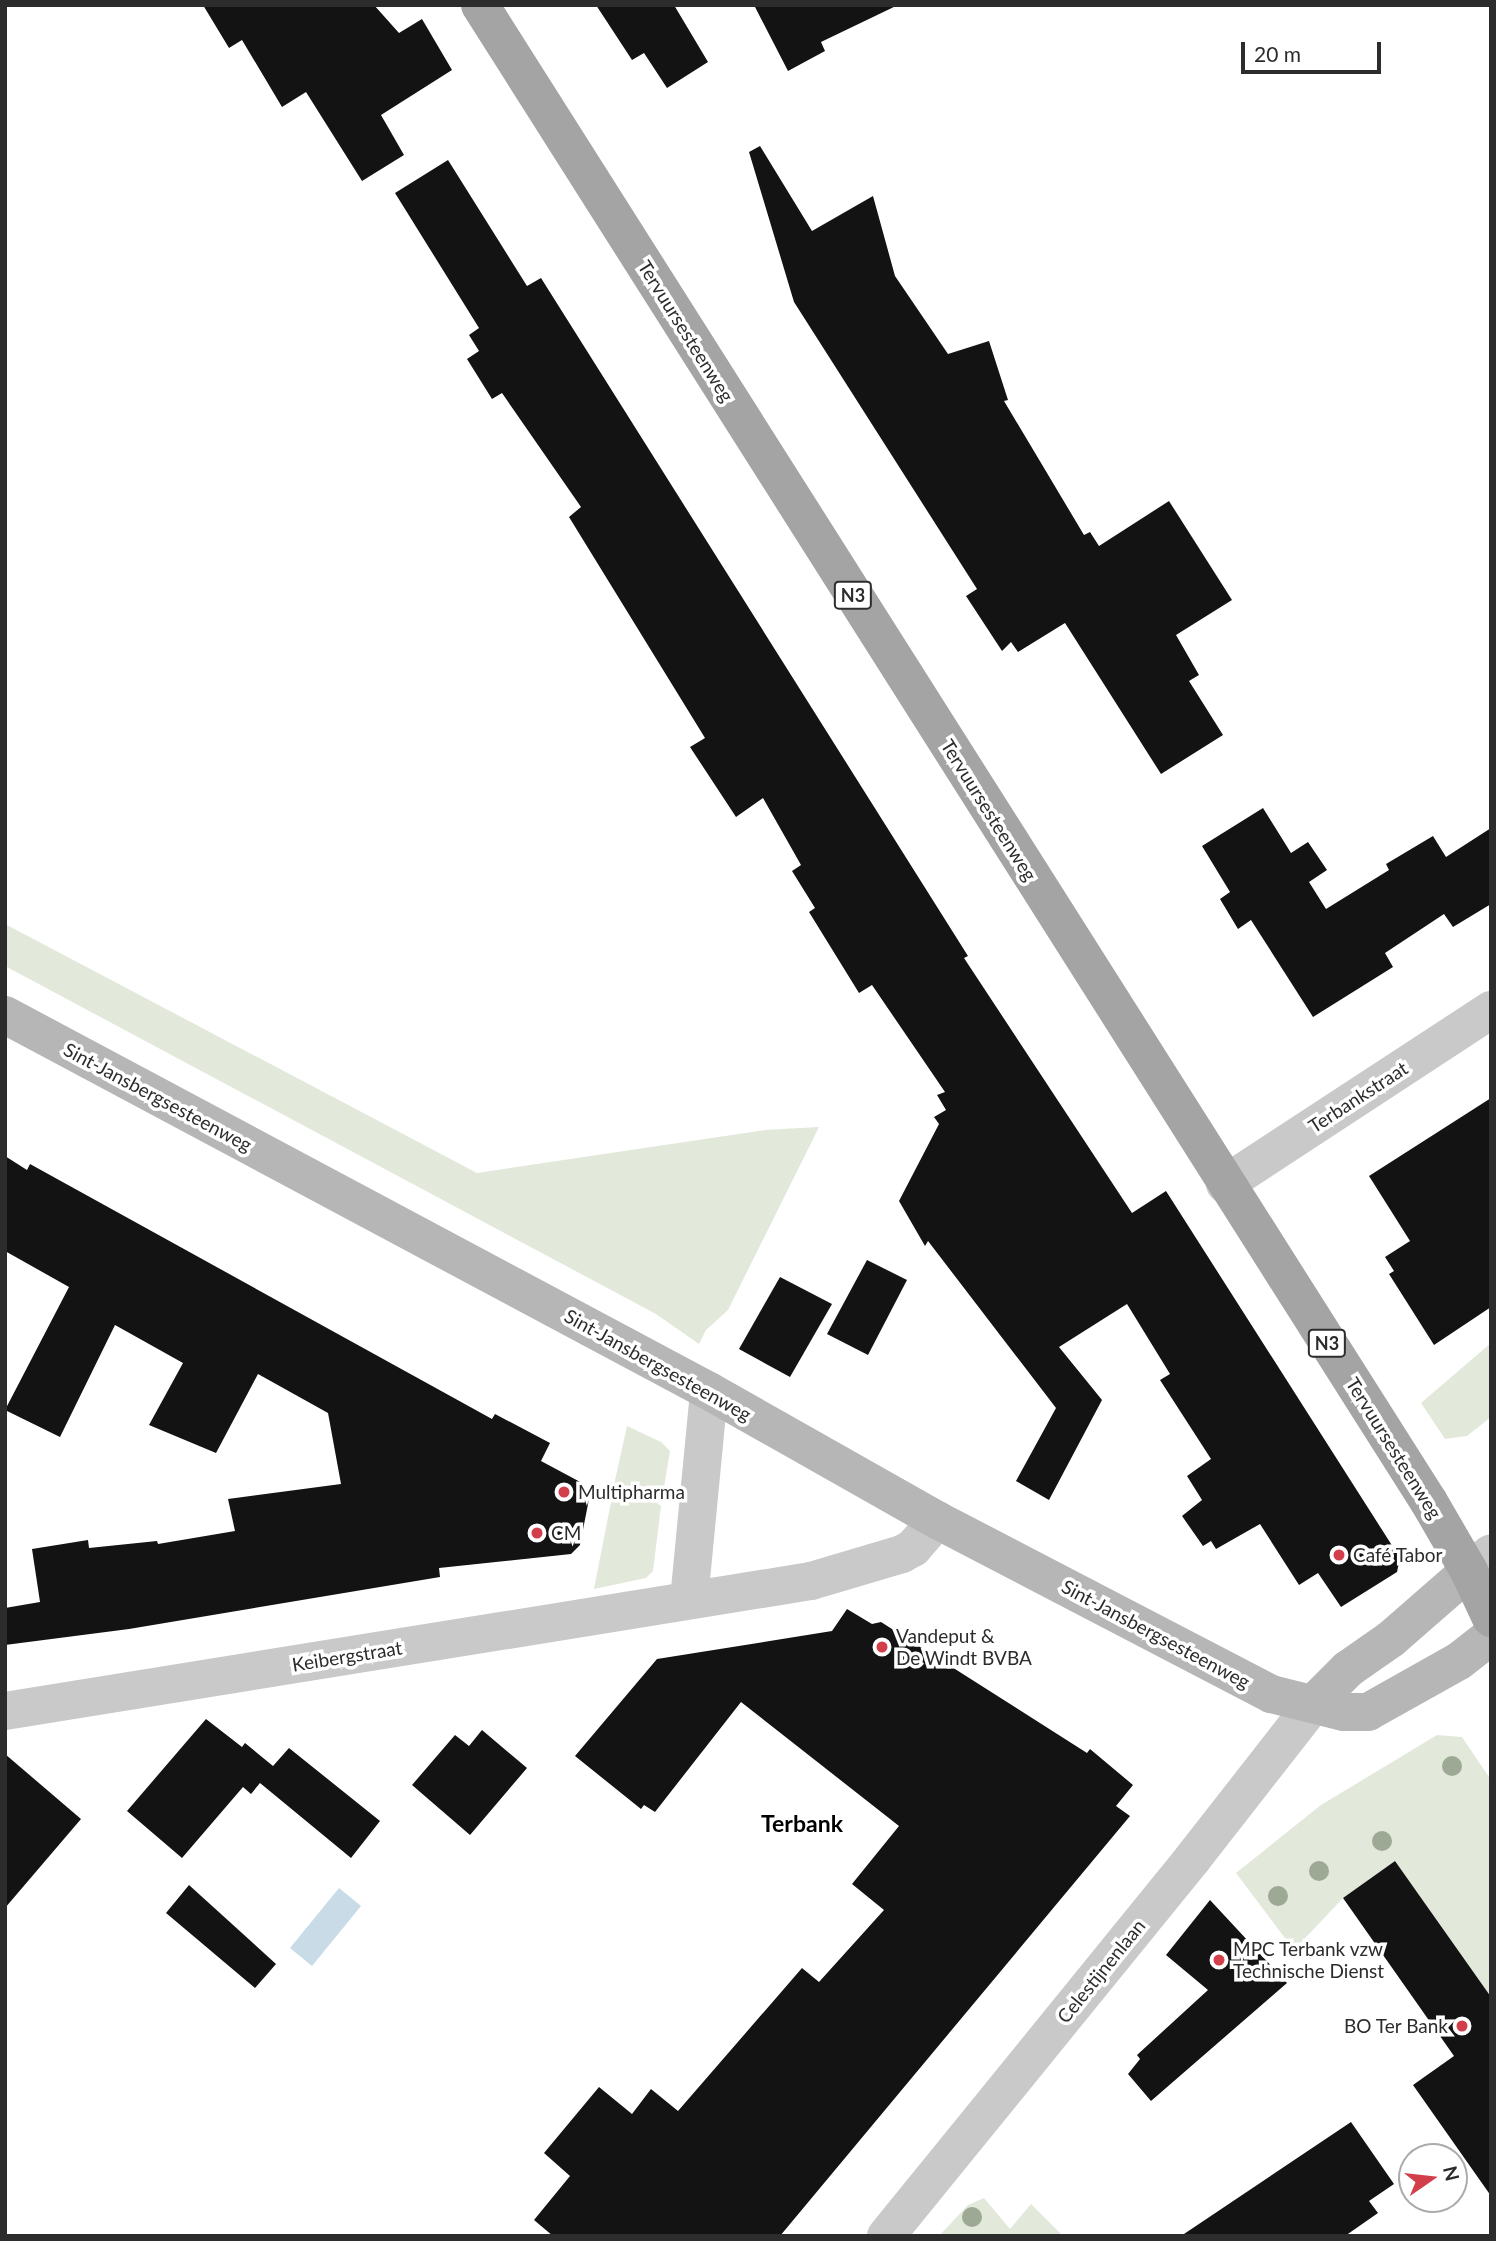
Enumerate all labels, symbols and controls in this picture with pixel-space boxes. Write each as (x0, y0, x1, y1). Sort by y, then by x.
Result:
scale bar (1244, 28, 1384, 72)
text: 20 m (1254, 41, 1301, 66)
street label: Tervuursesteenweg (633, 256, 739, 406)
road number: N3 (834, 580, 872, 610)
street label: Tervuursesteenweg (936, 735, 1042, 885)
street label: Sint-Jansbergsesteenweg (60, 1038, 256, 1156)
street label: Terbankstraat (1304, 1057, 1412, 1137)
street label: Sint-Jansbergsesteenweg (561, 1304, 755, 1426)
road number: N3 (1308, 1328, 1346, 1358)
street label: Tervuursesteenweg (1341, 1373, 1447, 1523)
place label: Multipharma (578, 1481, 685, 1503)
marker: Multipharma (556, 1484, 572, 1500)
place label: CM (551, 1522, 581, 1544)
marker: CM (529, 1525, 545, 1541)
place label: Café Tabor (1353, 1544, 1443, 1566)
marker: Café Tabor (1331, 1547, 1347, 1563)
street label: Sint-Jansbergsesteenweg (1058, 1575, 1254, 1693)
place label: Vandeput & De Windt BVBA (896, 1625, 1032, 1669)
street label: Keibergstraat (290, 1636, 404, 1676)
marker: Vandeput & De Windt BVBA (874, 1639, 890, 1655)
district label: Terbank (761, 1809, 843, 1837)
street label: Celestijnenlaan (1052, 1915, 1150, 2027)
place label: MPC Terbank vzw Technische Dienst (1233, 1938, 1384, 1982)
marker: MPC Terbank vzw Technische Dienst (1211, 1952, 1227, 1968)
place label: BO Ter Bank (1343, 2015, 1448, 2037)
marker: BO Ter Bank (1454, 2018, 1470, 2034)
north arrow (1398, 2143, 1468, 2213)
text: N (1439, 2163, 1465, 2183)

